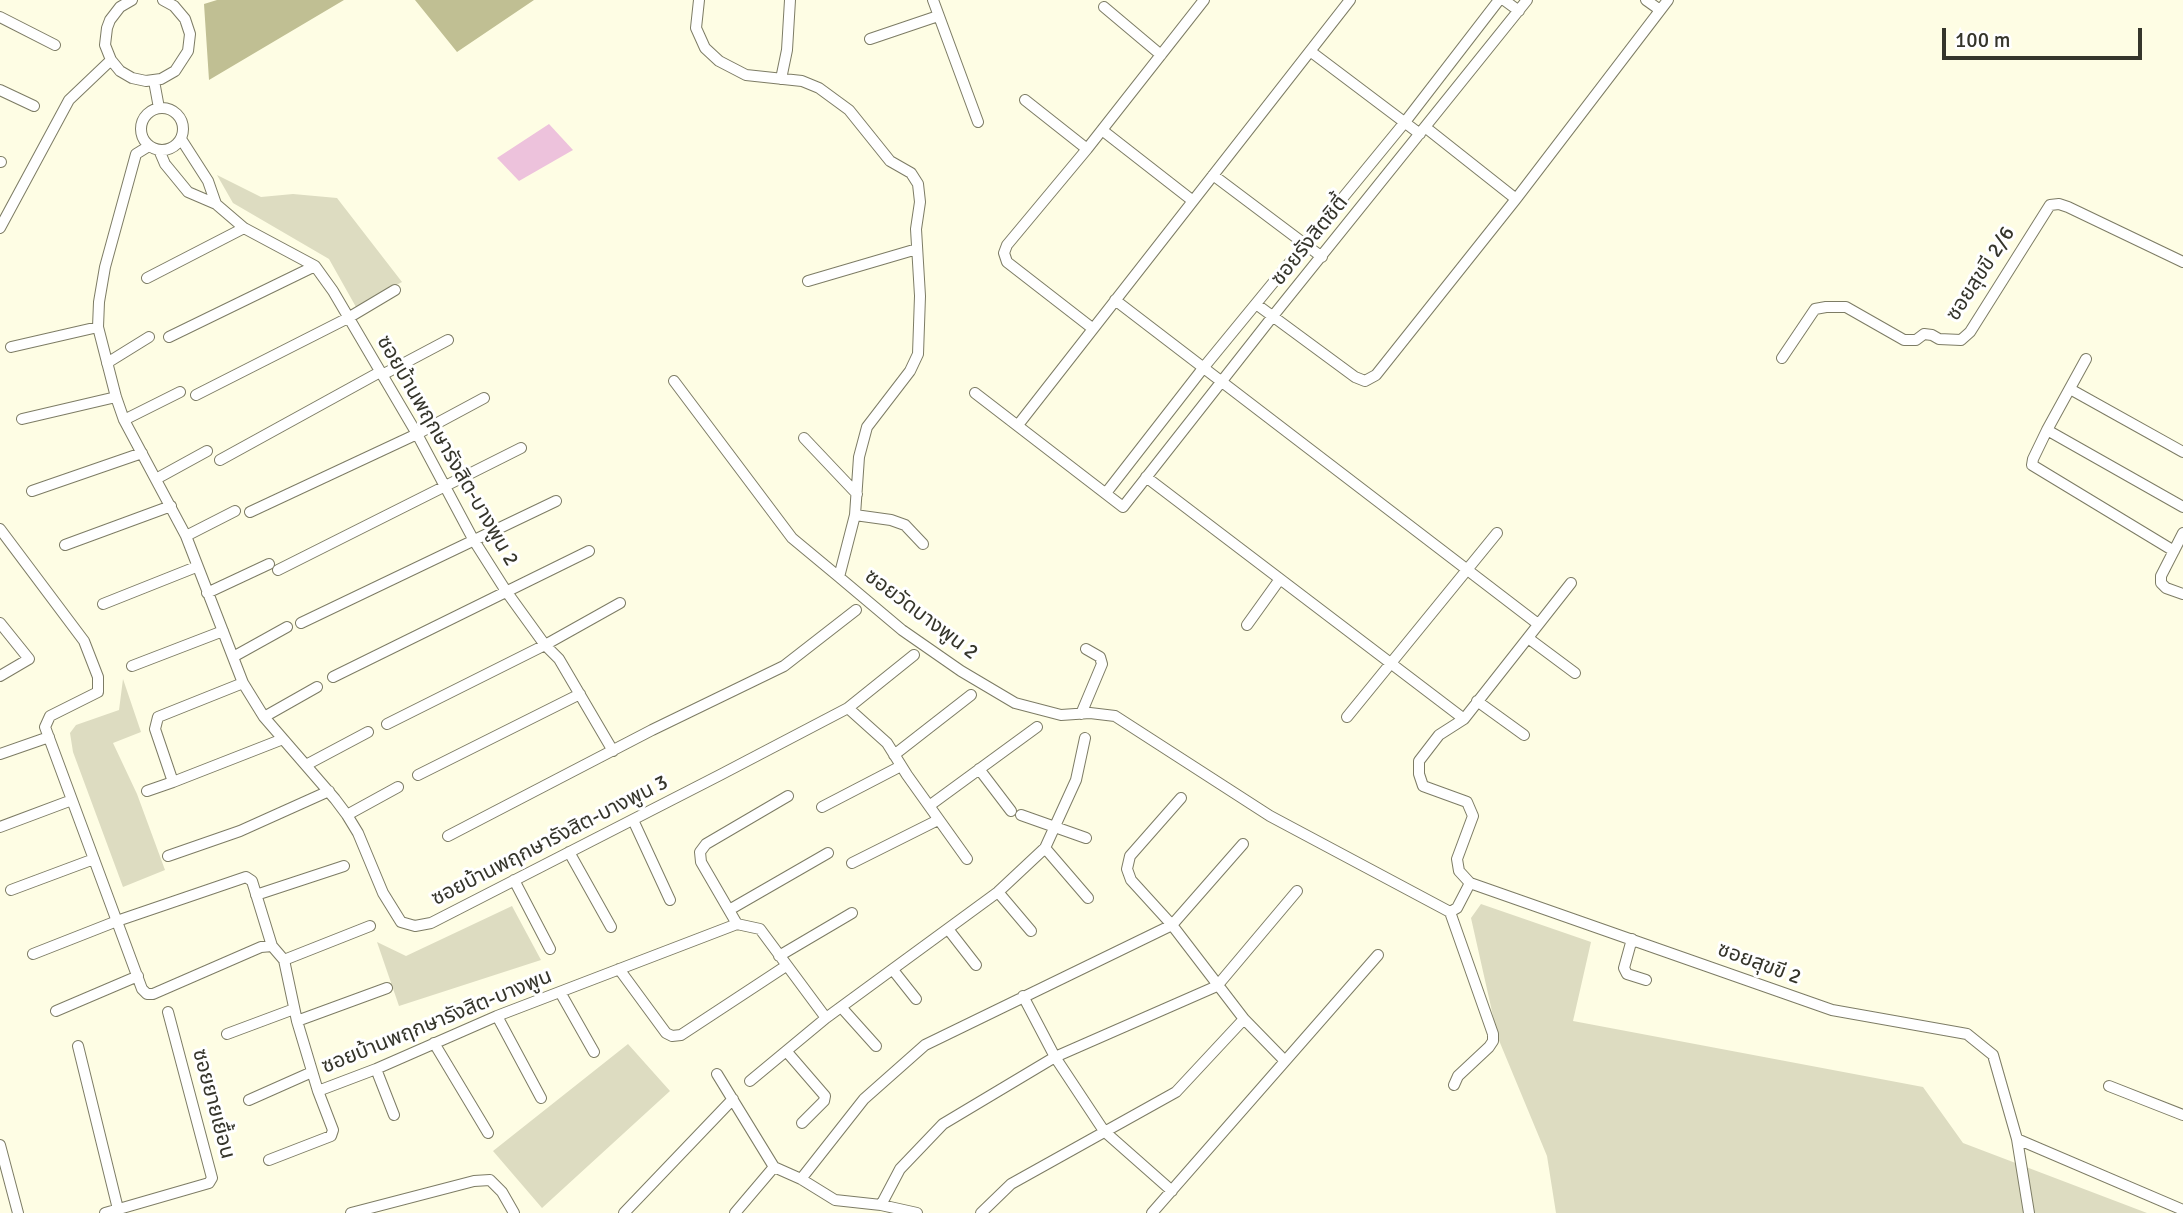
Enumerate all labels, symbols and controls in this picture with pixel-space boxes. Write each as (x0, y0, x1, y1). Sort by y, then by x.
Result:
scale bar (1945, 14, 2144, 58)
text: 100 m (1955, 27, 2010, 53)
street label: ซอยรังสิตซิตี้ (1266, 191, 1354, 291)
street label: ซอยสุขขี 2/6 (1941, 222, 2021, 326)
street label: ซอยบ้านพฤกษารังสิต-บางพูน 2 (371, 331, 523, 571)
street label: ซอยวัดบางพูน 2 (859, 564, 983, 666)
street label: ซอยบ้านพฤกษารังสิต-บางพูน 3 (427, 770, 673, 912)
street label: ซอยสุขขี 2 (1714, 937, 1804, 991)
street label: ซอยบ้านพฤกษารังสิต-บางพูน (318, 964, 556, 1080)
street label: ซอยยายเยื้อน (186, 1046, 240, 1162)

